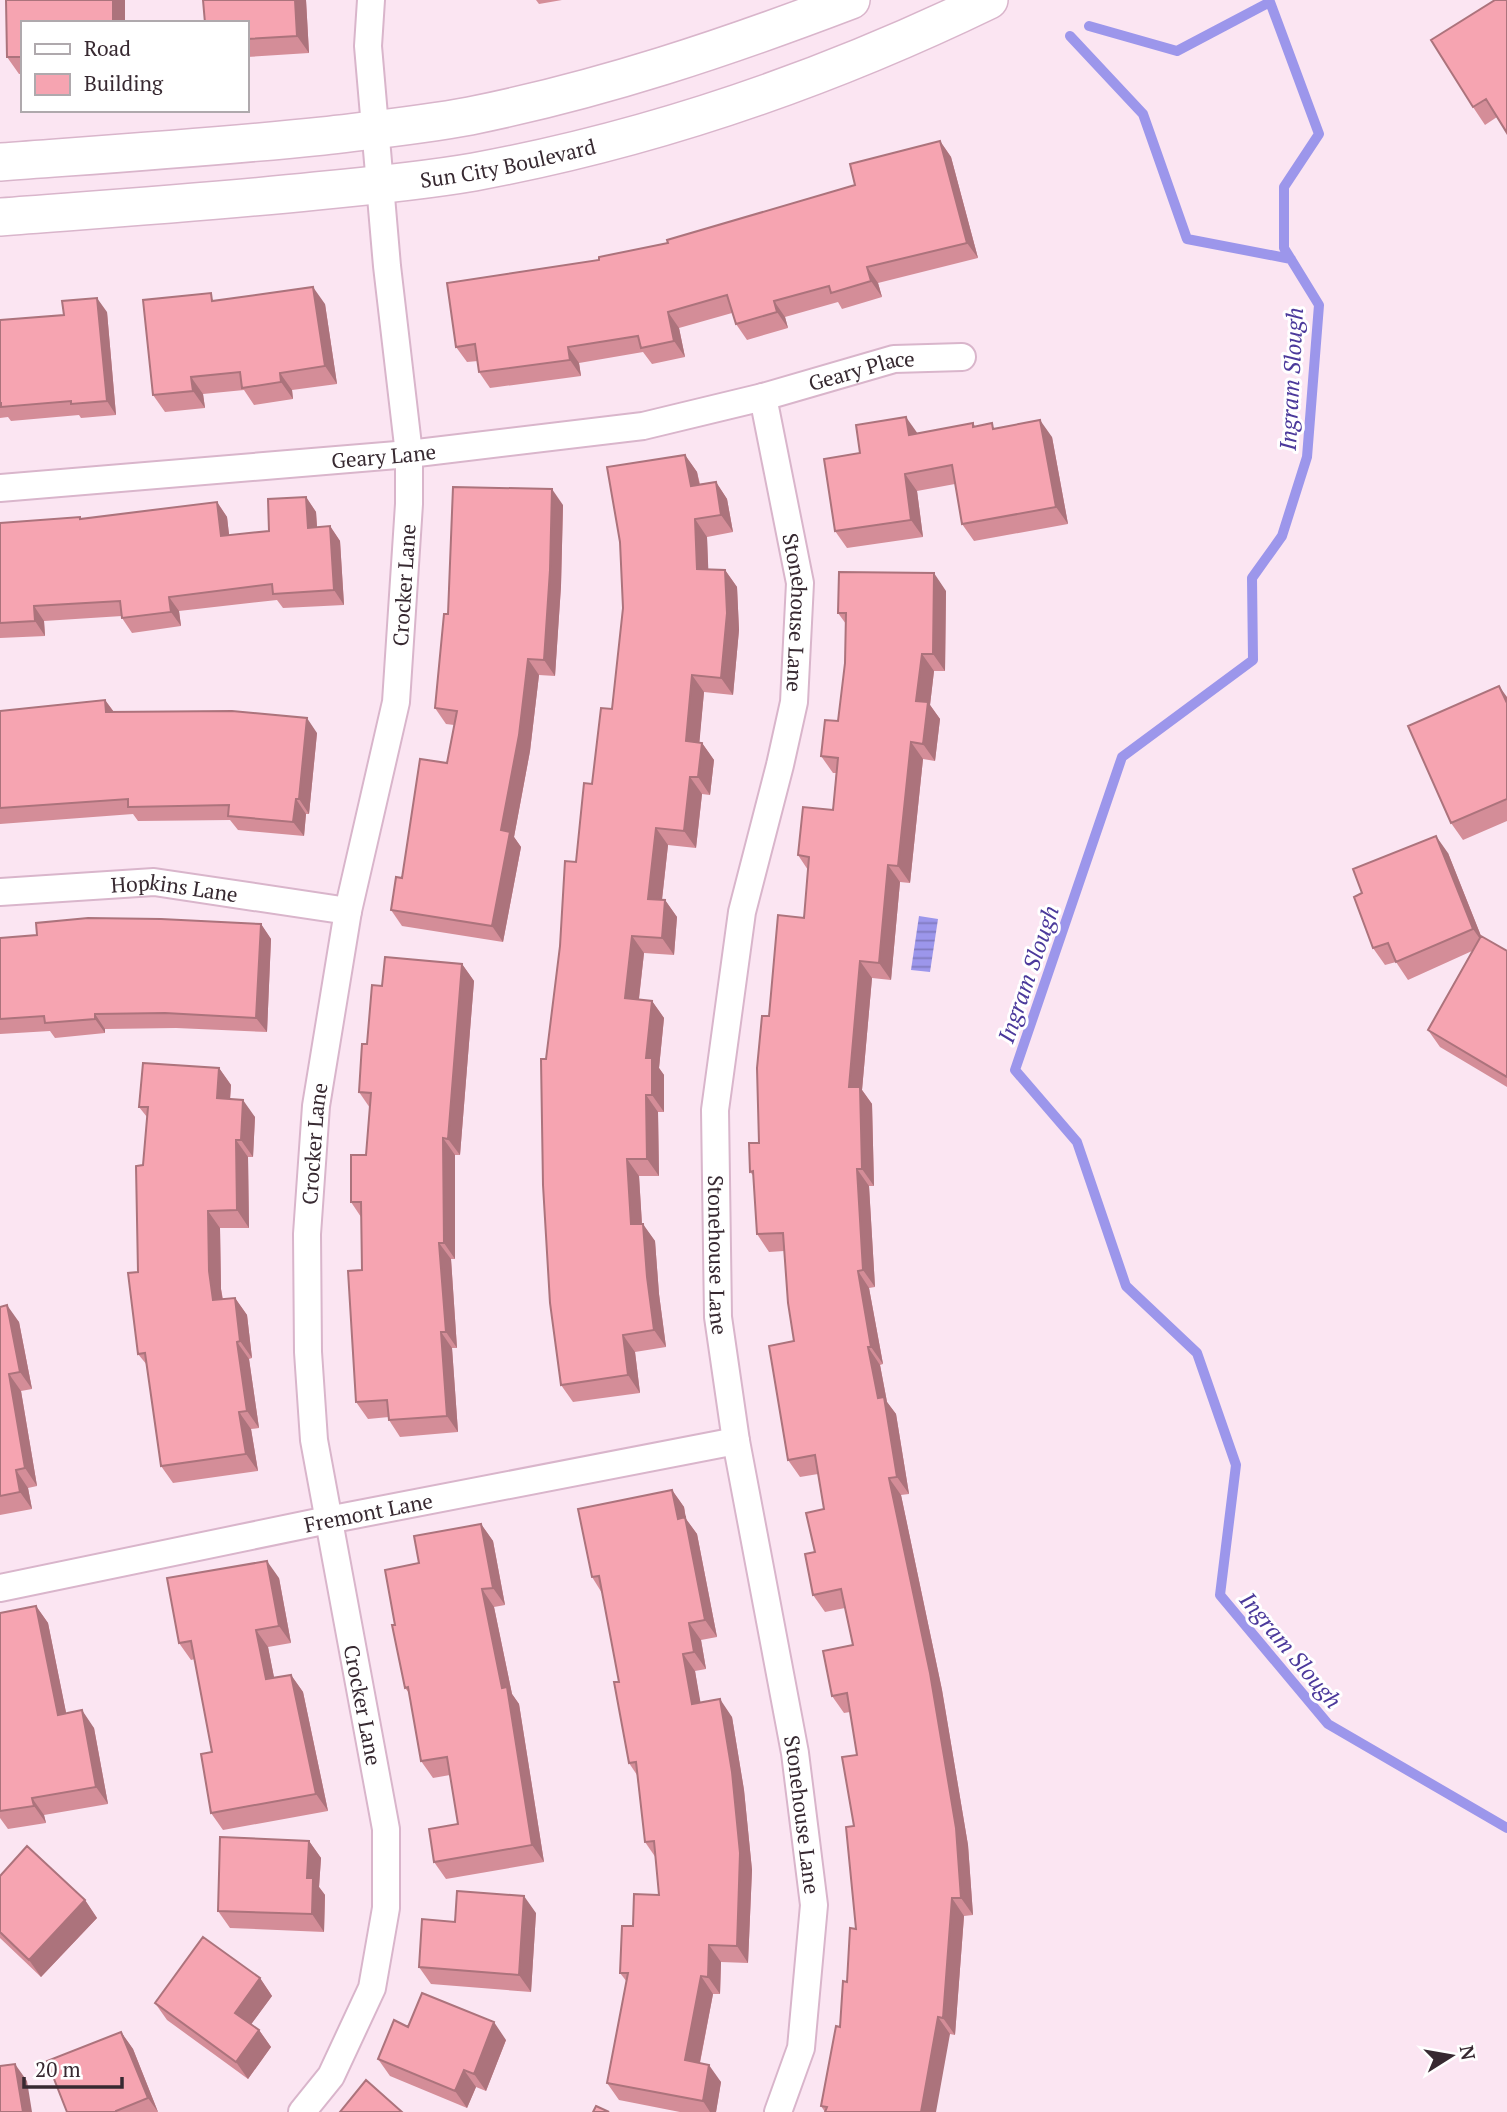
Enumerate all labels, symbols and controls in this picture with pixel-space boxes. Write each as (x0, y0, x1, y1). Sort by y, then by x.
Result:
legend (21, 21, 248, 112)
text: Road (84, 34, 131, 62)
text: Building (84, 69, 164, 97)
street label: Sun City Boulevard (418, 132, 599, 194)
water label: Ingram Slough (1272, 307, 1310, 452)
street label: Geary Place (805, 344, 915, 397)
street label: Geary Lane (330, 437, 438, 474)
street label: Crocker Lane (386, 523, 422, 647)
street label: Stonehouse Lane (776, 531, 814, 693)
street label: Hopkins Lane (110, 867, 240, 908)
water label: Ingram Slough (990, 901, 1066, 1048)
street label: Crocker Lane (295, 1080, 334, 1206)
street label: Stonehouse Lane (702, 1175, 734, 1337)
street label: Fremont Lane (301, 1486, 435, 1539)
water label: Ingram Slough (1232, 1584, 1349, 1715)
street label: Crocker Lane (338, 1642, 388, 1768)
street label: Stonehouse Lane (778, 1733, 827, 1896)
north arrow (1416, 2021, 1486, 2091)
text: N (1455, 2043, 1482, 2063)
scale bar (24, 2046, 122, 2090)
text: 20 m (35, 2055, 81, 2083)

